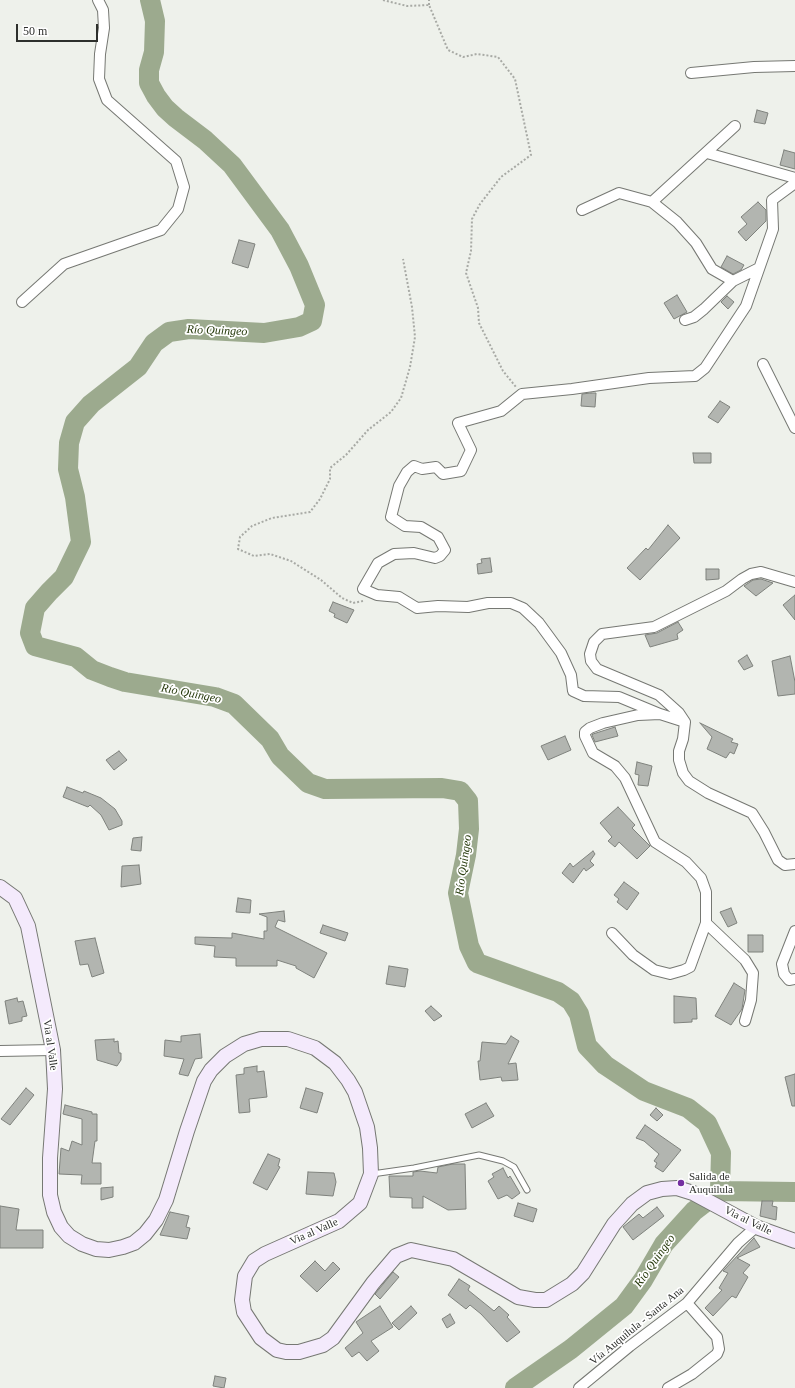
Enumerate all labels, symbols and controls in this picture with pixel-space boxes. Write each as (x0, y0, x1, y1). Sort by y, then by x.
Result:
scale bar (18, 16, 100, 42)
text: 50 m (23, 24, 47, 38)
water label: Río Quingeo (186, 323, 248, 339)
water label: Río Quingeo (160, 681, 222, 707)
water label: Río Quingeo (453, 834, 475, 896)
street label: Via al Valle (40, 1019, 60, 1071)
place label: Salida de Auquilula (689, 1170, 733, 1196)
marker: Salida de Auquilula (676, 1178, 686, 1188)
street label: Via al Valle (722, 1204, 774, 1238)
street label: Via al Valle (288, 1216, 340, 1248)
water label: Río Quingeo (632, 1232, 678, 1290)
street label: Vía Auquilula - Santa Ana (587, 1284, 687, 1368)

